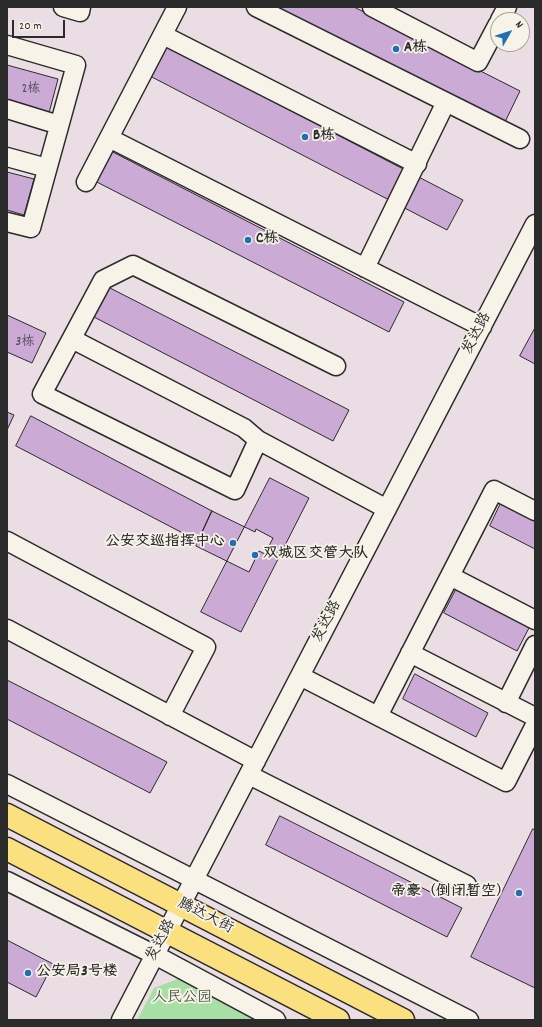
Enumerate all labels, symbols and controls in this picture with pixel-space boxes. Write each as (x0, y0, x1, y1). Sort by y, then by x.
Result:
scale bar (14, 12, 67, 38)
north arrow (490, 12, 530, 52)
text: 20 m (19, 18, 42, 35)
text: N (511, 18, 526, 32)
place label: A栋 (404, 40, 427, 58)
marker: A栋 (391, 44, 401, 54)
house number: 2栋 (22, 82, 40, 98)
place label: B栋 (313, 128, 335, 146)
marker: B栋 (300, 132, 310, 142)
place label: C栋 (256, 231, 278, 249)
marker: C栋 (243, 235, 253, 245)
street label: 发达路 (460, 310, 496, 358)
house number: 3栋 (16, 335, 34, 351)
place label: 公安交巡指挥中心 (105, 534, 225, 552)
marker: 公安交巡指挥中心 (228, 538, 238, 548)
place label: 双城区交管大队 (263, 546, 368, 564)
marker: 双城区交管大队 (250, 550, 260, 560)
street label: 发达路 (310, 598, 346, 646)
place label: 帝豪（倒闭暂空） (391, 884, 511, 902)
marker: 帝豪（倒闭暂空） (514, 888, 524, 898)
street label: 腾达大街 (174, 895, 236, 939)
street label: 发达路 (143, 917, 181, 965)
place label: 公安局3号楼 (36, 964, 118, 982)
marker: 公安局3号楼 (23, 968, 33, 978)
park label: 人民公园 (152, 990, 212, 1008)

